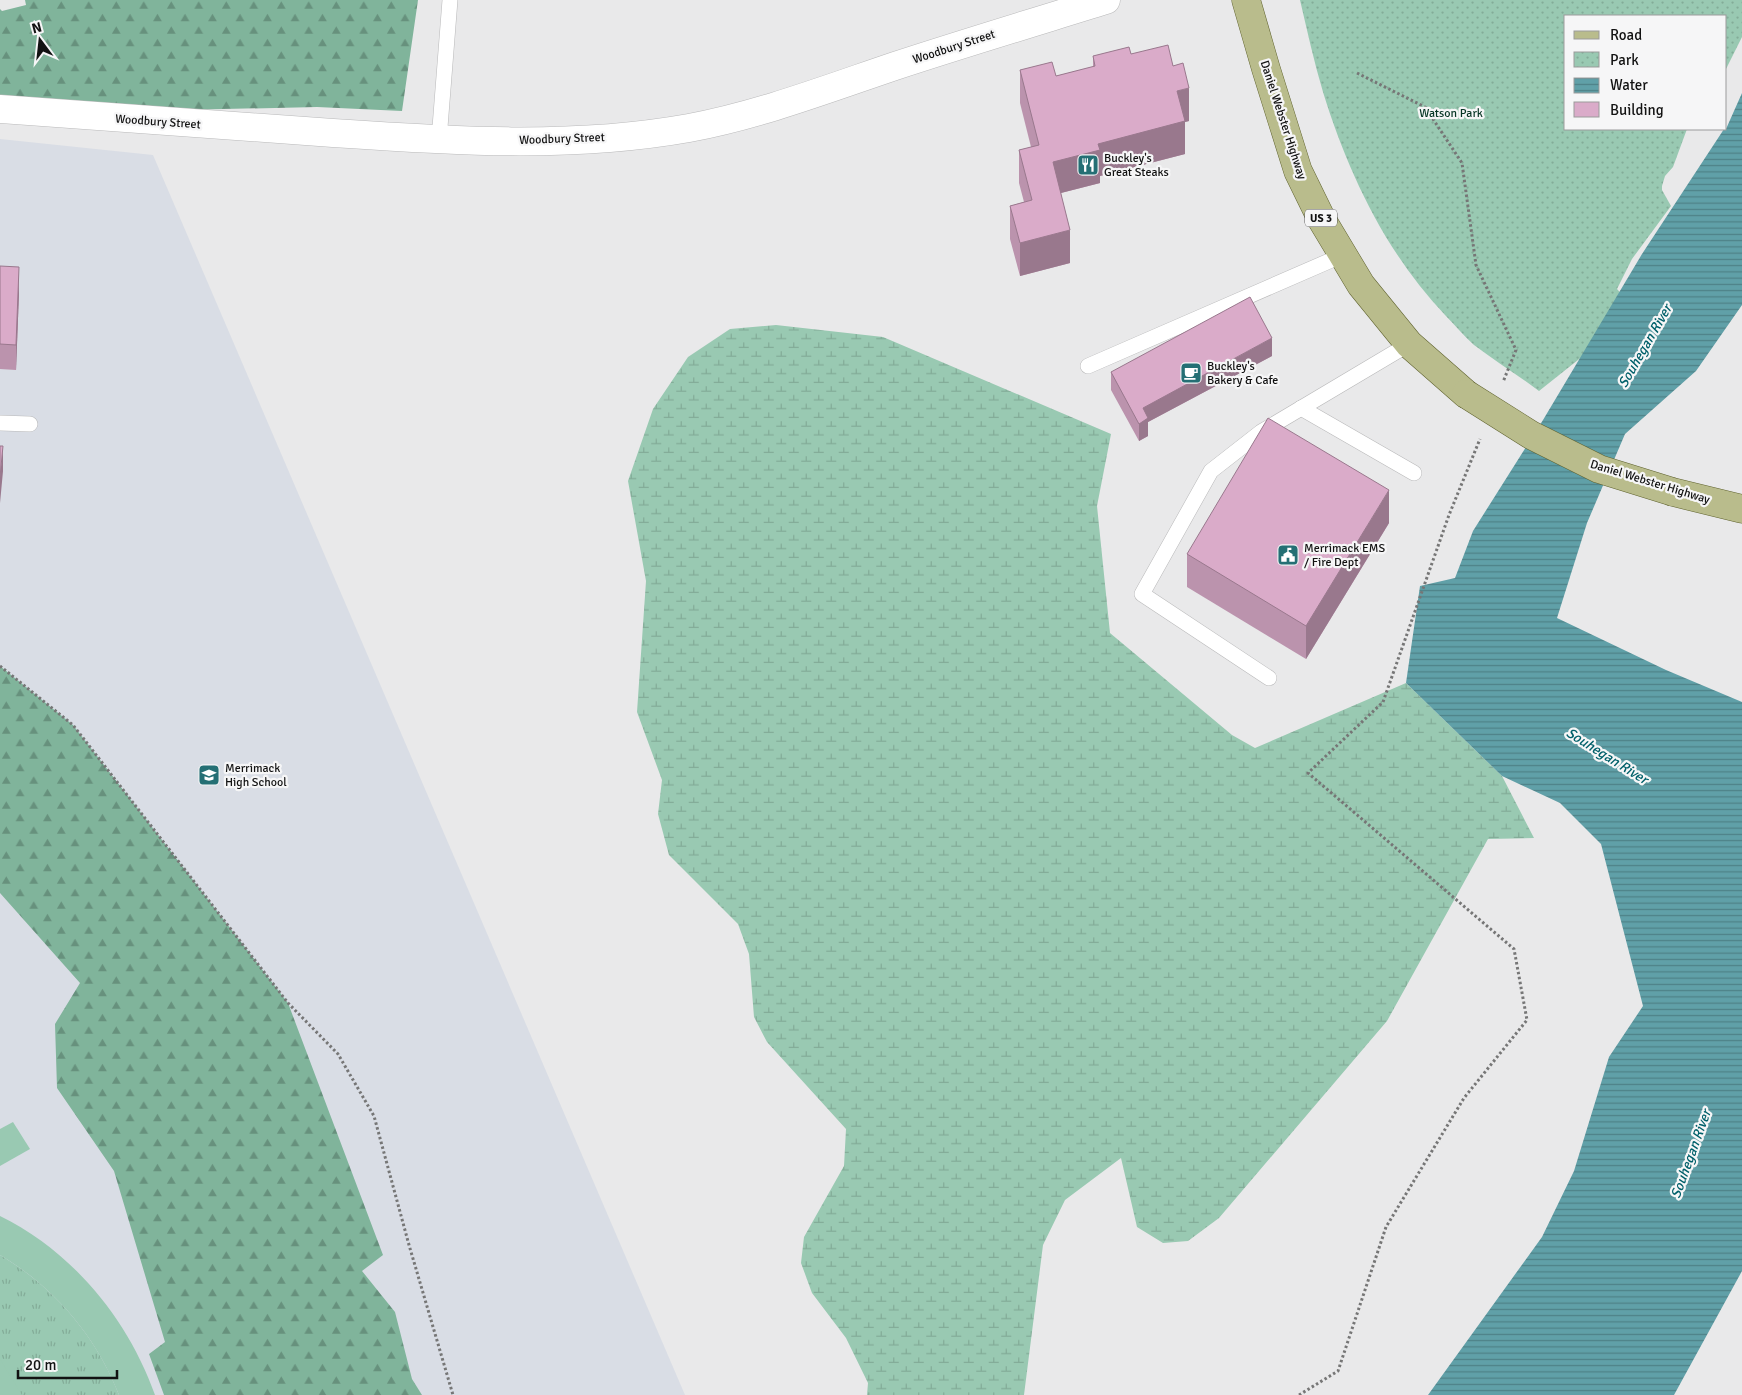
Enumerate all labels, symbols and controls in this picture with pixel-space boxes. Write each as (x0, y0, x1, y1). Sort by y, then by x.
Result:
north arrow (15, 15, 65, 65)
legend (1564, 15, 1727, 130)
text: N (30, 18, 44, 37)
text: Road (1610, 26, 1642, 44)
street label: Woodbury Street (911, 27, 997, 67)
text: Park (1610, 51, 1639, 69)
street label: Daniel Webster Highway (1257, 59, 1309, 182)
text: Water (1610, 76, 1648, 94)
text: Building (1610, 101, 1664, 119)
park label: Watson Park (1419, 106, 1483, 121)
street label: Woodbury Street (115, 112, 201, 132)
street label: Woodbury Street (519, 130, 605, 148)
place label: Buckley's Great Steaks (1104, 151, 1169, 180)
restaurant icon: Buckley's Great Steaks (1076, 153, 1100, 177)
road number: US 3 (1305, 210, 1337, 227)
water label: Souhegan River (1614, 300, 1677, 391)
place label: Buckley's Bakery & Cafe (1207, 359, 1278, 388)
cafe icon: Buckley's Bakery & Cafe (1179, 361, 1203, 385)
street label: Daniel Webster Highway (1588, 457, 1712, 507)
place label: Merrimack EMS / Fire Dept (1304, 541, 1385, 570)
public building icon: Merrimack EMS / Fire Dept (1276, 543, 1300, 567)
water label: Souhegan River (1563, 724, 1652, 789)
place label: Merrimack High School (225, 761, 287, 790)
school or university icon: Merrimack High School (197, 763, 221, 787)
water label: Souhegan River (1667, 1106, 1716, 1201)
scale bar (18, 1348, 116, 1380)
text: 20 m (25, 1356, 56, 1374)

